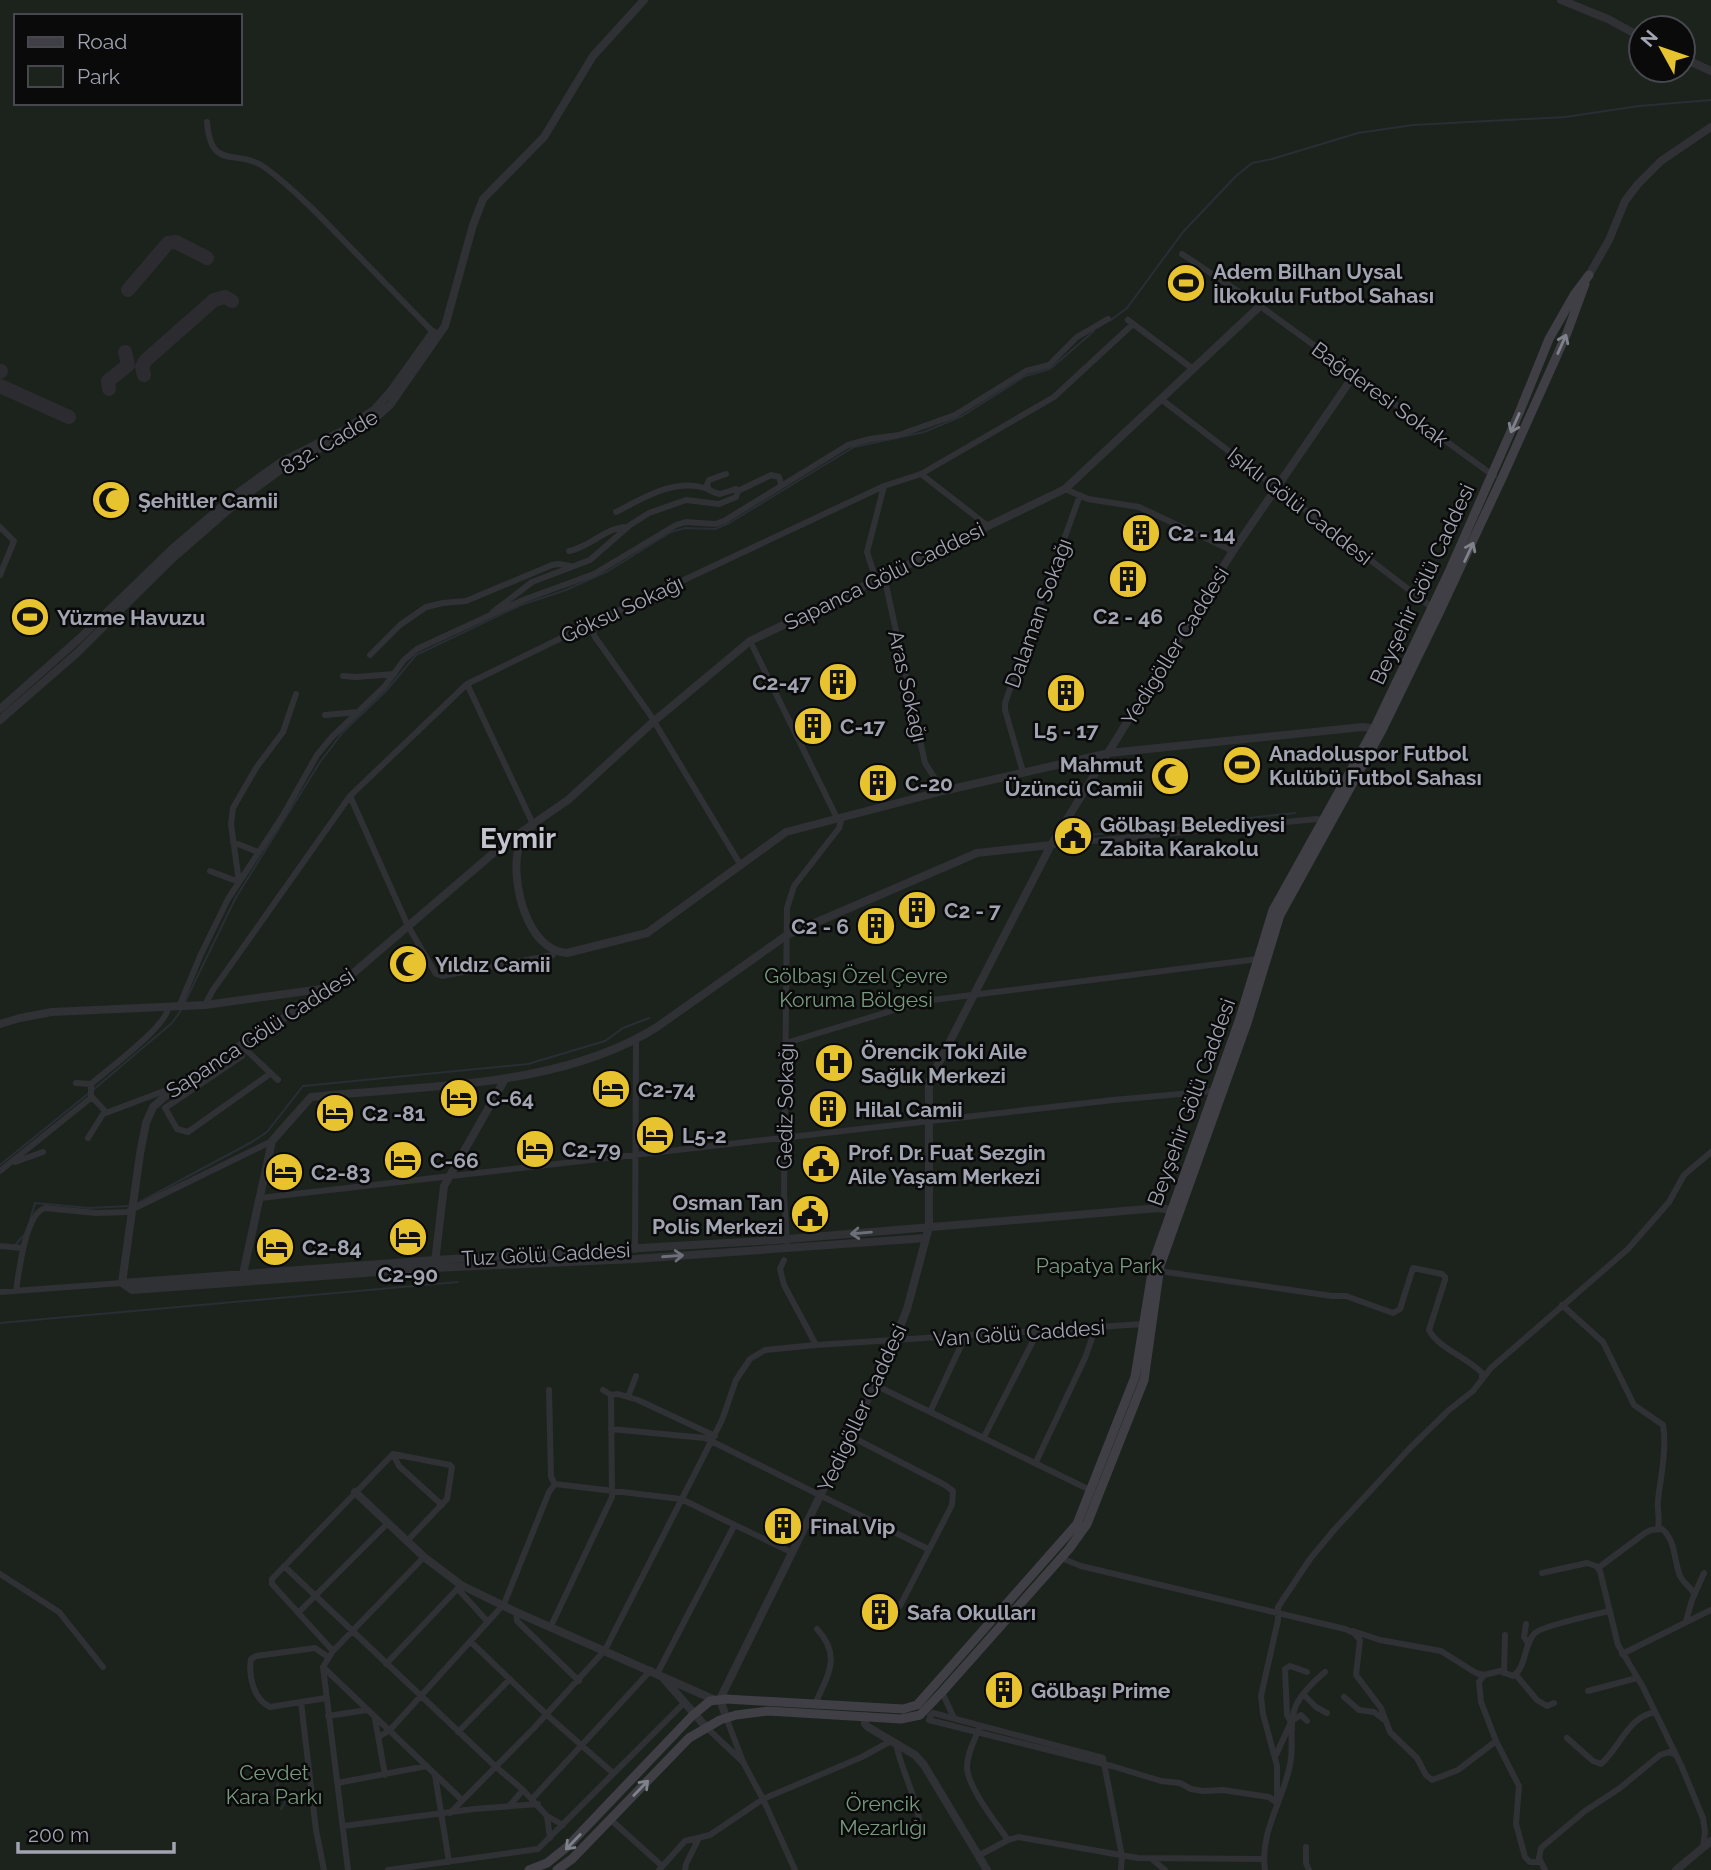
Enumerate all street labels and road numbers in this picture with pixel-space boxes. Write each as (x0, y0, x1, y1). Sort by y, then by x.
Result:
street label: Bağderesi Sokak (1307, 336, 1453, 452)
street label: 832. Cadde (276, 404, 382, 480)
street label: Işıklı Gölü Caddesi (1223, 442, 1377, 570)
street label: Beyşehir Gölü Caddesi (1364, 480, 1480, 688)
street label: Sapanca Gölü Caddesi (780, 517, 988, 635)
street label: Dalaman Sokağı (999, 535, 1077, 691)
street label: Yedigöller Caddesi (1116, 562, 1234, 730)
street label: Göksu Sokağı (557, 570, 687, 648)
street label: Aras Sokağı (883, 628, 933, 744)
street label: Sapanca Gölü Caddesi (161, 963, 359, 1103)
street label: Beyşehir Gölü Caddesi (1142, 995, 1240, 1209)
street label: Gediz Sokağı (771, 1043, 799, 1169)
street label: Tuz Gölü Caddesi (461, 1237, 631, 1271)
street label: Van Gölü Caddesi (932, 1315, 1106, 1351)
street label: Yedigöller Caddesi (812, 1320, 912, 1496)

